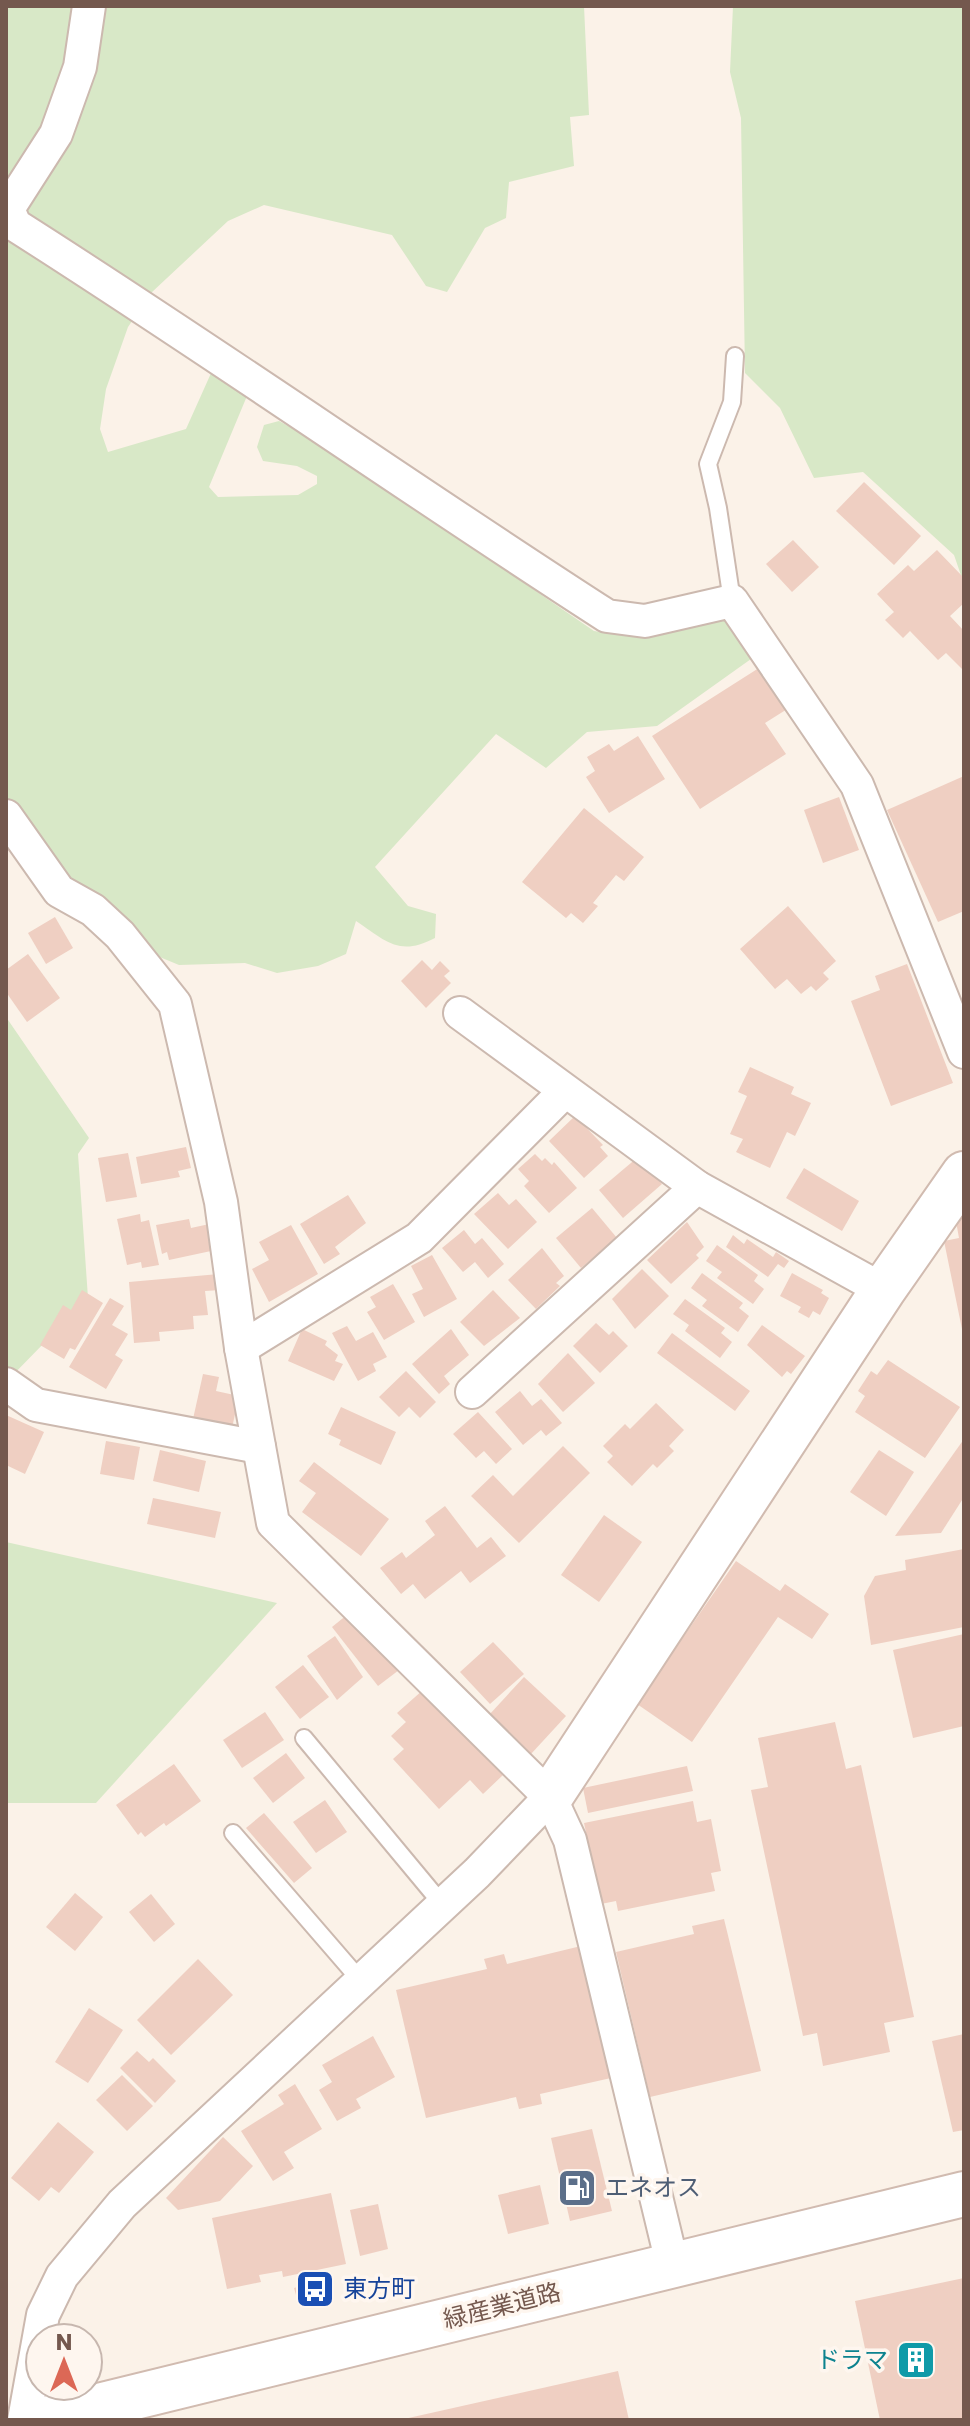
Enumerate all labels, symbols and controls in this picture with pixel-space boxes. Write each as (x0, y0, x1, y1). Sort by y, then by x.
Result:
fuel station icon: エネオス (556, 2167, 598, 2209)
place label: エネオス (605, 2171, 701, 2204)
bus stop icon: 東方町 (294, 2268, 336, 2310)
place label: 東方町 (343, 2272, 415, 2305)
street label: 緑産業道路 (440, 2275, 564, 2336)
north arrow (24, 2322, 104, 2402)
text: N (56, 2327, 72, 2358)
building icon: ドラマ (895, 2339, 937, 2381)
place label: ドラマ (816, 2343, 888, 2376)

